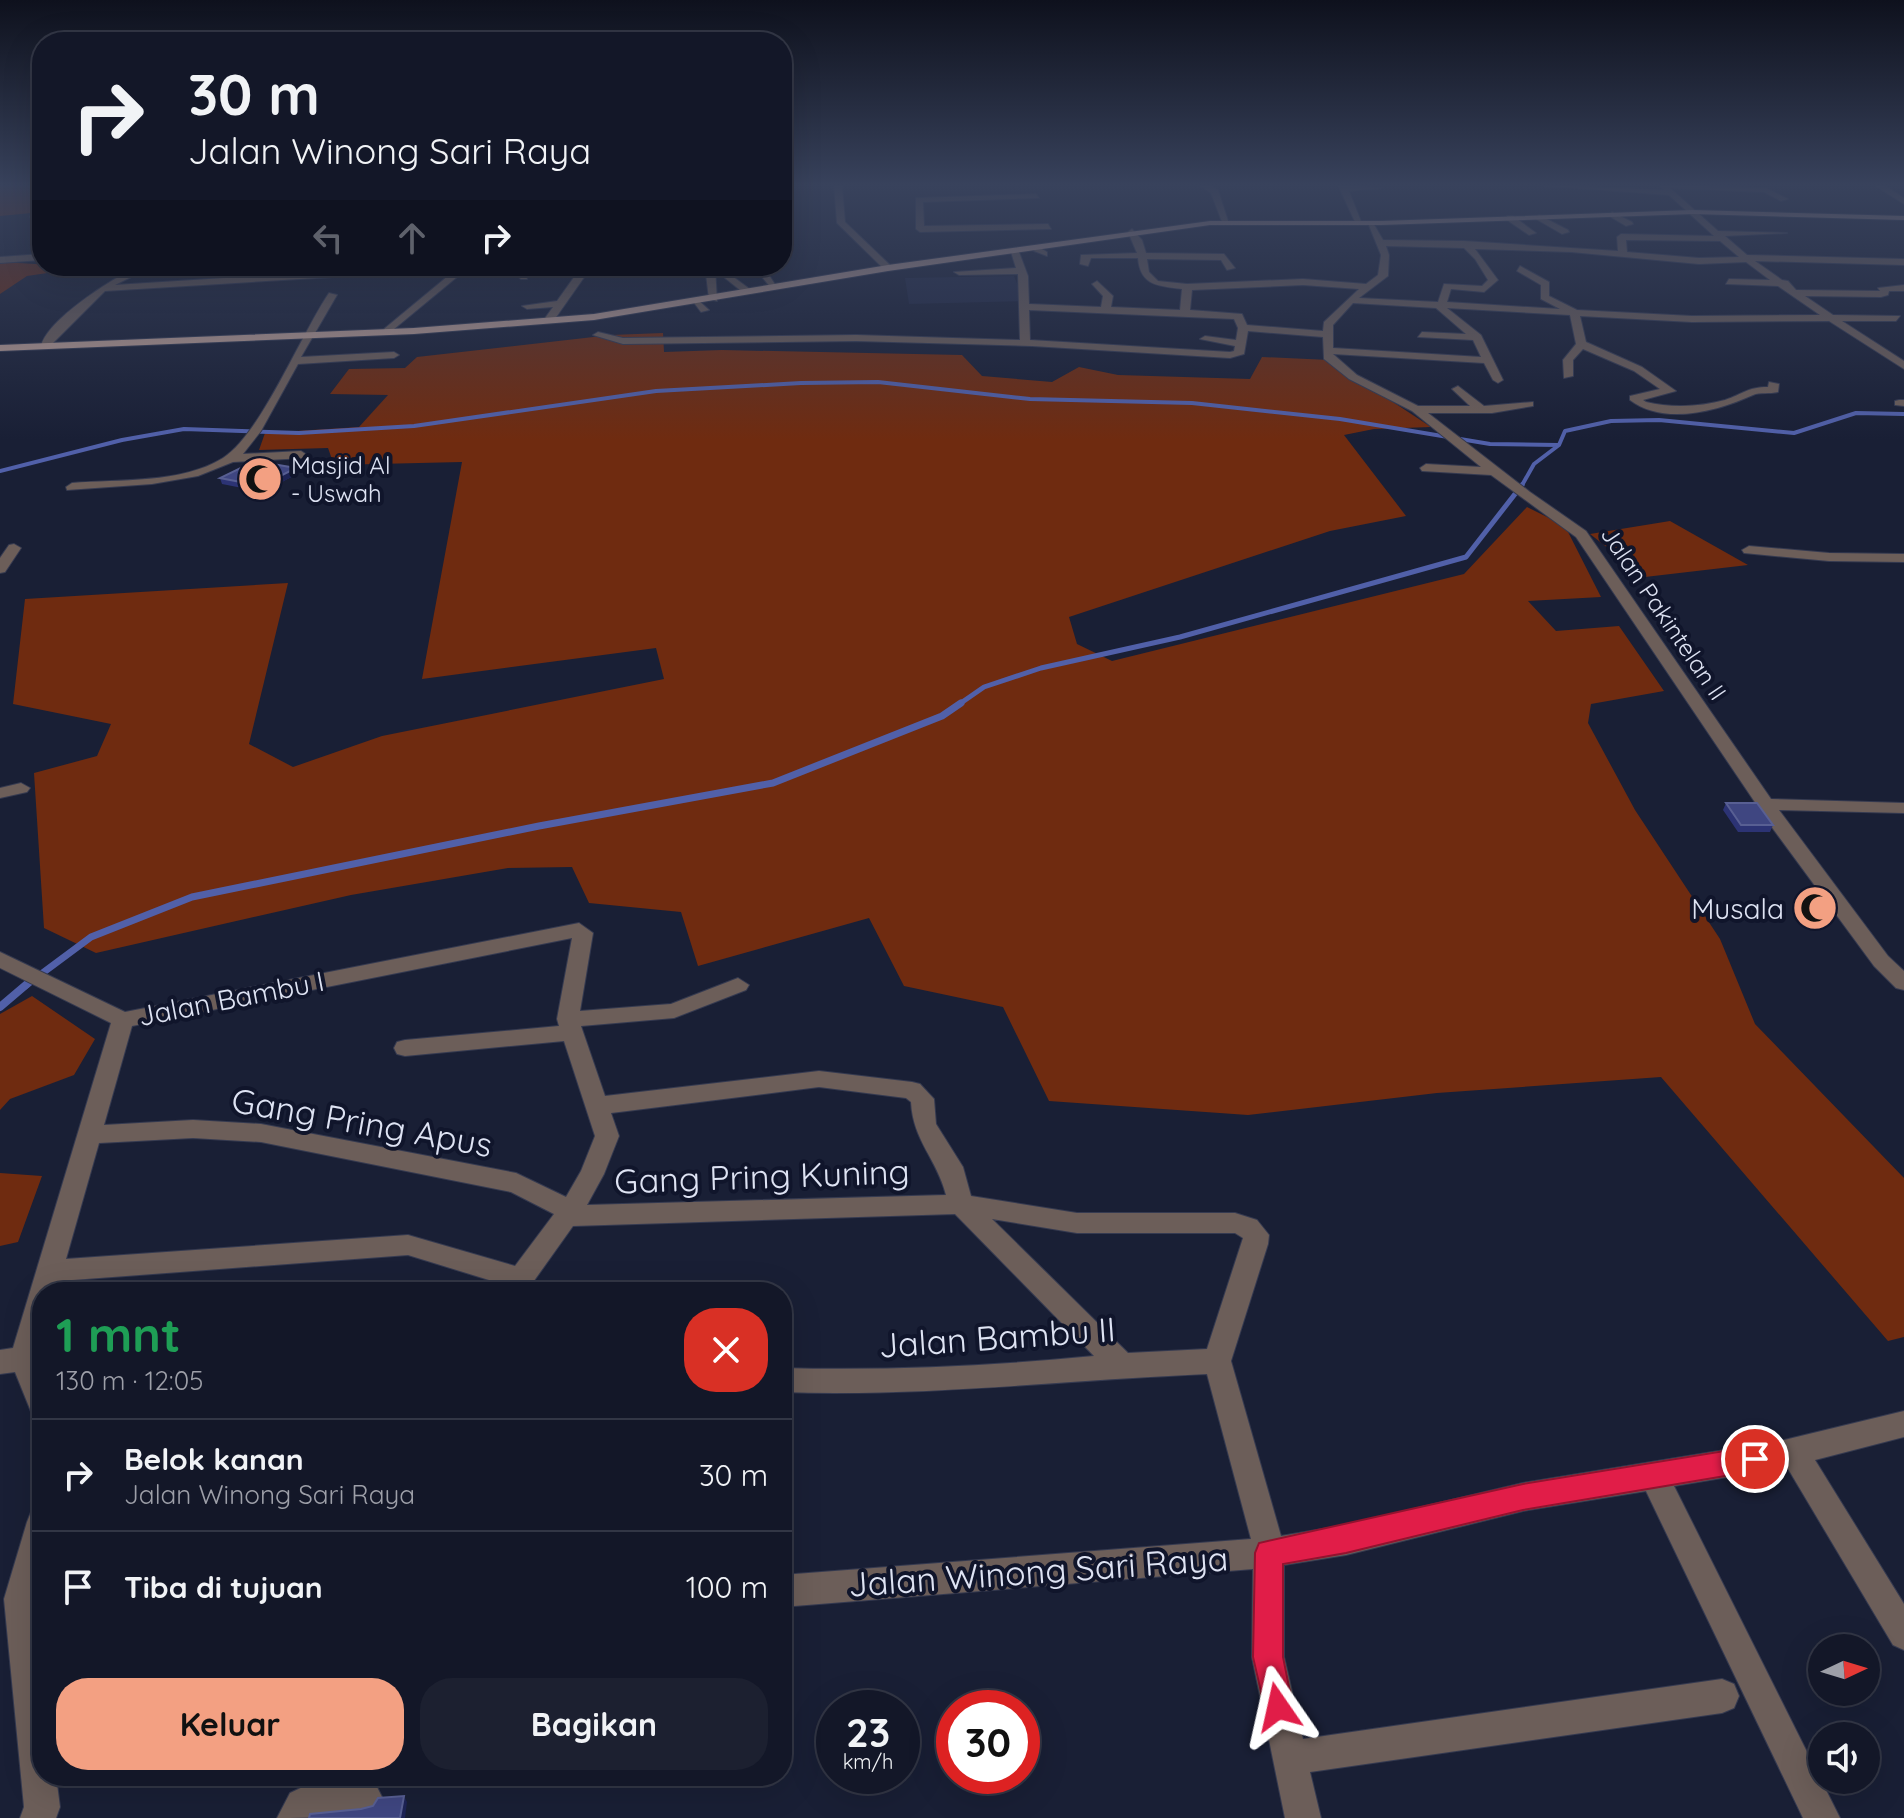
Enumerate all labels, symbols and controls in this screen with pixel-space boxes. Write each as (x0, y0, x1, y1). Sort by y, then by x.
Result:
text: 30 m (188, 59, 320, 129)
icon: right (56, 64, 160, 168)
text: Jalan Winong Sari Raya (188, 128, 591, 173)
icon: left (306, 216, 350, 260)
icon: ahead (390, 216, 434, 260)
icon: right (474, 216, 518, 260)
place label: Masjid Al - Uswah (291, 450, 390, 508)
mosque icon: Masjid Al - Uswah (236, 455, 284, 503)
street label: Jalan Pakintelan II (1595, 520, 1733, 706)
mosque icon: Musala (1791, 884, 1839, 932)
place label: Musala (1691, 891, 1784, 926)
street label: Jalan Bambu I (135, 963, 327, 1033)
street label: Gang Pring Apus (228, 1078, 496, 1166)
street label: Gang Pring Kuning (614, 1149, 910, 1203)
text: 1 mnt (56, 1304, 181, 1364)
street label: Jalan Bambu II (877, 1307, 1117, 1367)
button: close (684, 1308, 768, 1392)
text: 130 m · 12:05 (56, 1364, 203, 1397)
pin (1721, 1425, 1789, 1493)
icon: arrive (1733, 1437, 1777, 1481)
text: Belok kanan (124, 1440, 304, 1478)
icon: right (56, 1453, 100, 1497)
text: 30 m (699, 1456, 768, 1494)
text: Jalan Winong Sari Raya (124, 1478, 415, 1511)
street label: Jalan Winong Sari Raya (847, 1536, 1229, 1606)
icon: arrive (56, 1565, 100, 1609)
text: Tiba di tujuan (124, 1568, 323, 1606)
text: 100 m (686, 1568, 768, 1606)
north arrow (1808, 1634, 1880, 1706)
map controls (1808, 1634, 1880, 1794)
position arrow (1236, 1665, 1320, 1749)
button: Keluar (56, 1678, 404, 1770)
button: Bagikan (420, 1678, 768, 1770)
speed limit sign: 30 (936, 1690, 1040, 1794)
text: 23 (846, 1707, 890, 1757)
button: sound (1808, 1722, 1880, 1794)
text: km/h (843, 1749, 893, 1774)

